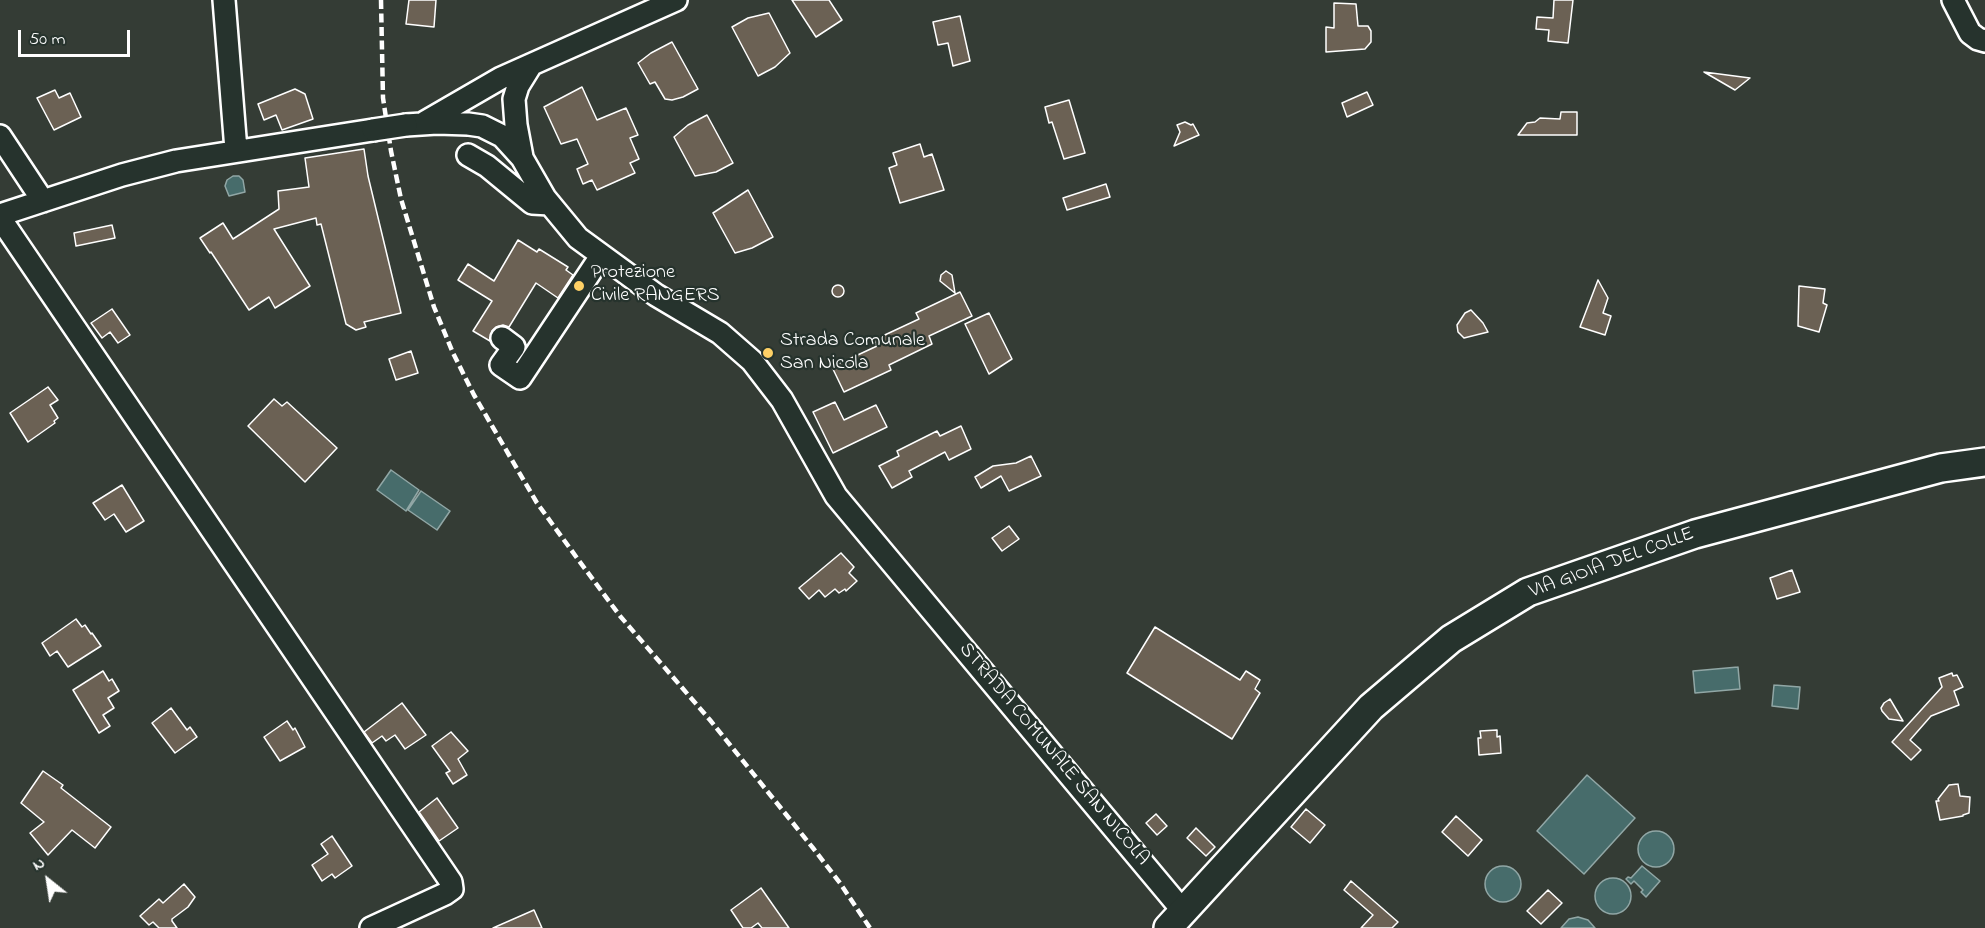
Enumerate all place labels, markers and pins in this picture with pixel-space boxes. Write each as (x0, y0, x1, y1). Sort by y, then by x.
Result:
place label: Protezione Civile RANGERS (591, 262, 720, 309)
marker: Protezione Civile RANGERS (572, 279, 586, 293)
place label: Strada Comunale San Nicola (780, 330, 925, 377)
marker: Strada Comunale San Nicola (761, 346, 775, 360)

